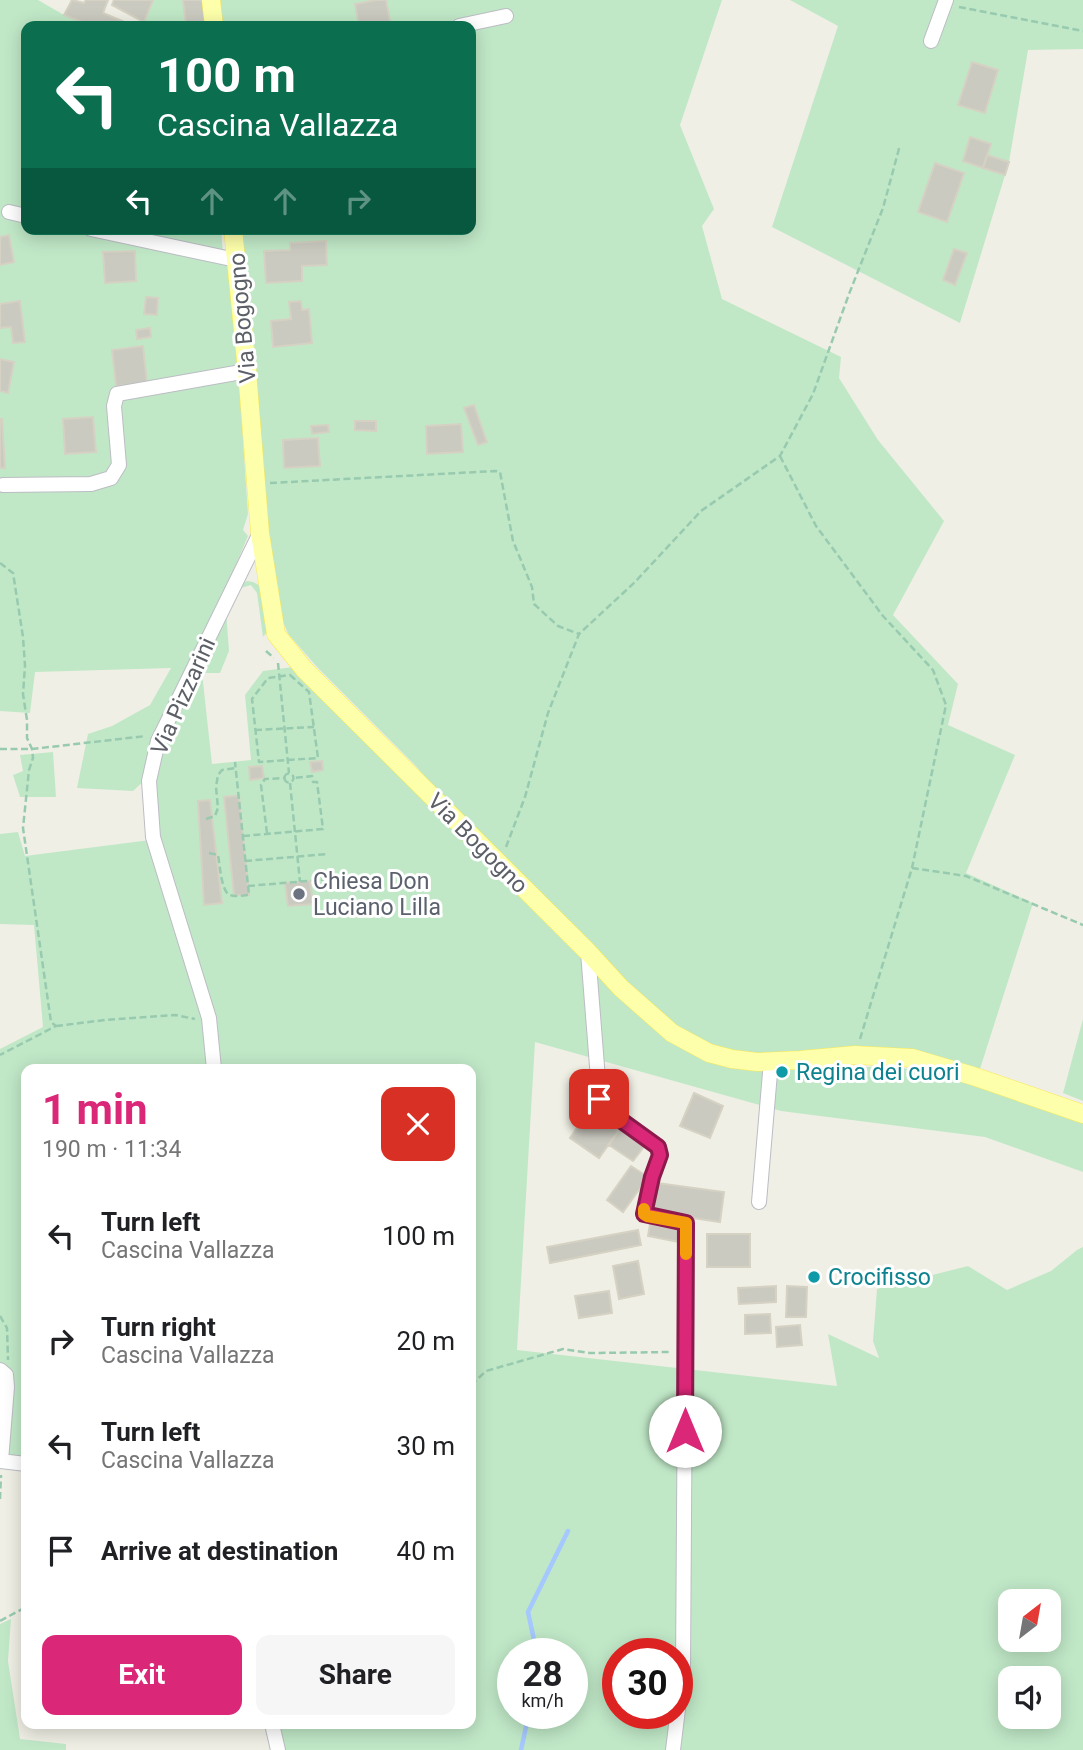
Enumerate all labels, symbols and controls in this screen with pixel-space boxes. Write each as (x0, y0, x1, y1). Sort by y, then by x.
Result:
text: 100 m (157, 47, 296, 104)
icon: left (42, 49, 133, 140)
text: Cascina Vallazza (157, 106, 398, 144)
icon: left (120, 182, 158, 220)
icon: ahead (193, 182, 231, 220)
icon: ahead (266, 182, 304, 220)
icon: right (339, 182, 377, 220)
street label: Via Bogogno (223, 252, 262, 384)
street label: Via Pizzarini (146, 633, 221, 759)
street label: Via Bogogno (422, 788, 533, 899)
place label: Chiesa Don Luciano Lilla (313, 868, 441, 921)
marker: Chiesa Don Luciano Lilla (291, 886, 307, 902)
place label: Regina dei cuori (796, 1059, 959, 1086)
marker: Regina dei cuori (774, 1064, 790, 1080)
pin (569, 1069, 629, 1129)
icon: arrive (580, 1080, 618, 1118)
text: 1 min (42, 1085, 148, 1134)
button: close (381, 1087, 455, 1161)
text: 190 m · 11:34 (42, 1136, 181, 1163)
text: Turn left (101, 1207, 200, 1237)
icon: left (42, 1217, 80, 1255)
text: 100 m (382, 1221, 455, 1251)
text: Cascina Vallazza (101, 1237, 275, 1264)
place label: Crocifisso (828, 1264, 931, 1291)
marker: Crocifisso (806, 1269, 822, 1285)
text: Turn right (101, 1312, 216, 1342)
icon: right (42, 1322, 80, 1360)
text: 20 m (397, 1326, 455, 1356)
text: Cascina Vallazza (101, 1342, 275, 1369)
position arrow (648, 1394, 722, 1468)
text: Turn left (101, 1417, 200, 1447)
icon: left (42, 1427, 80, 1465)
text: 30 m (397, 1431, 455, 1461)
text: Cascina Vallazza (101, 1447, 275, 1474)
icon: arrive (42, 1532, 80, 1570)
text: Arrive at destination (101, 1536, 338, 1566)
text: 40 m (397, 1536, 455, 1566)
north arrow (998, 1589, 1060, 1652)
map controls (998, 1589, 1061, 1729)
button: Exit (42, 1635, 242, 1715)
button: Share (256, 1635, 455, 1715)
speed limit sign: 30 (602, 1638, 693, 1729)
text: 28 (522, 1654, 563, 1695)
button: sound (998, 1666, 1061, 1729)
text: km/h (521, 1690, 564, 1711)

